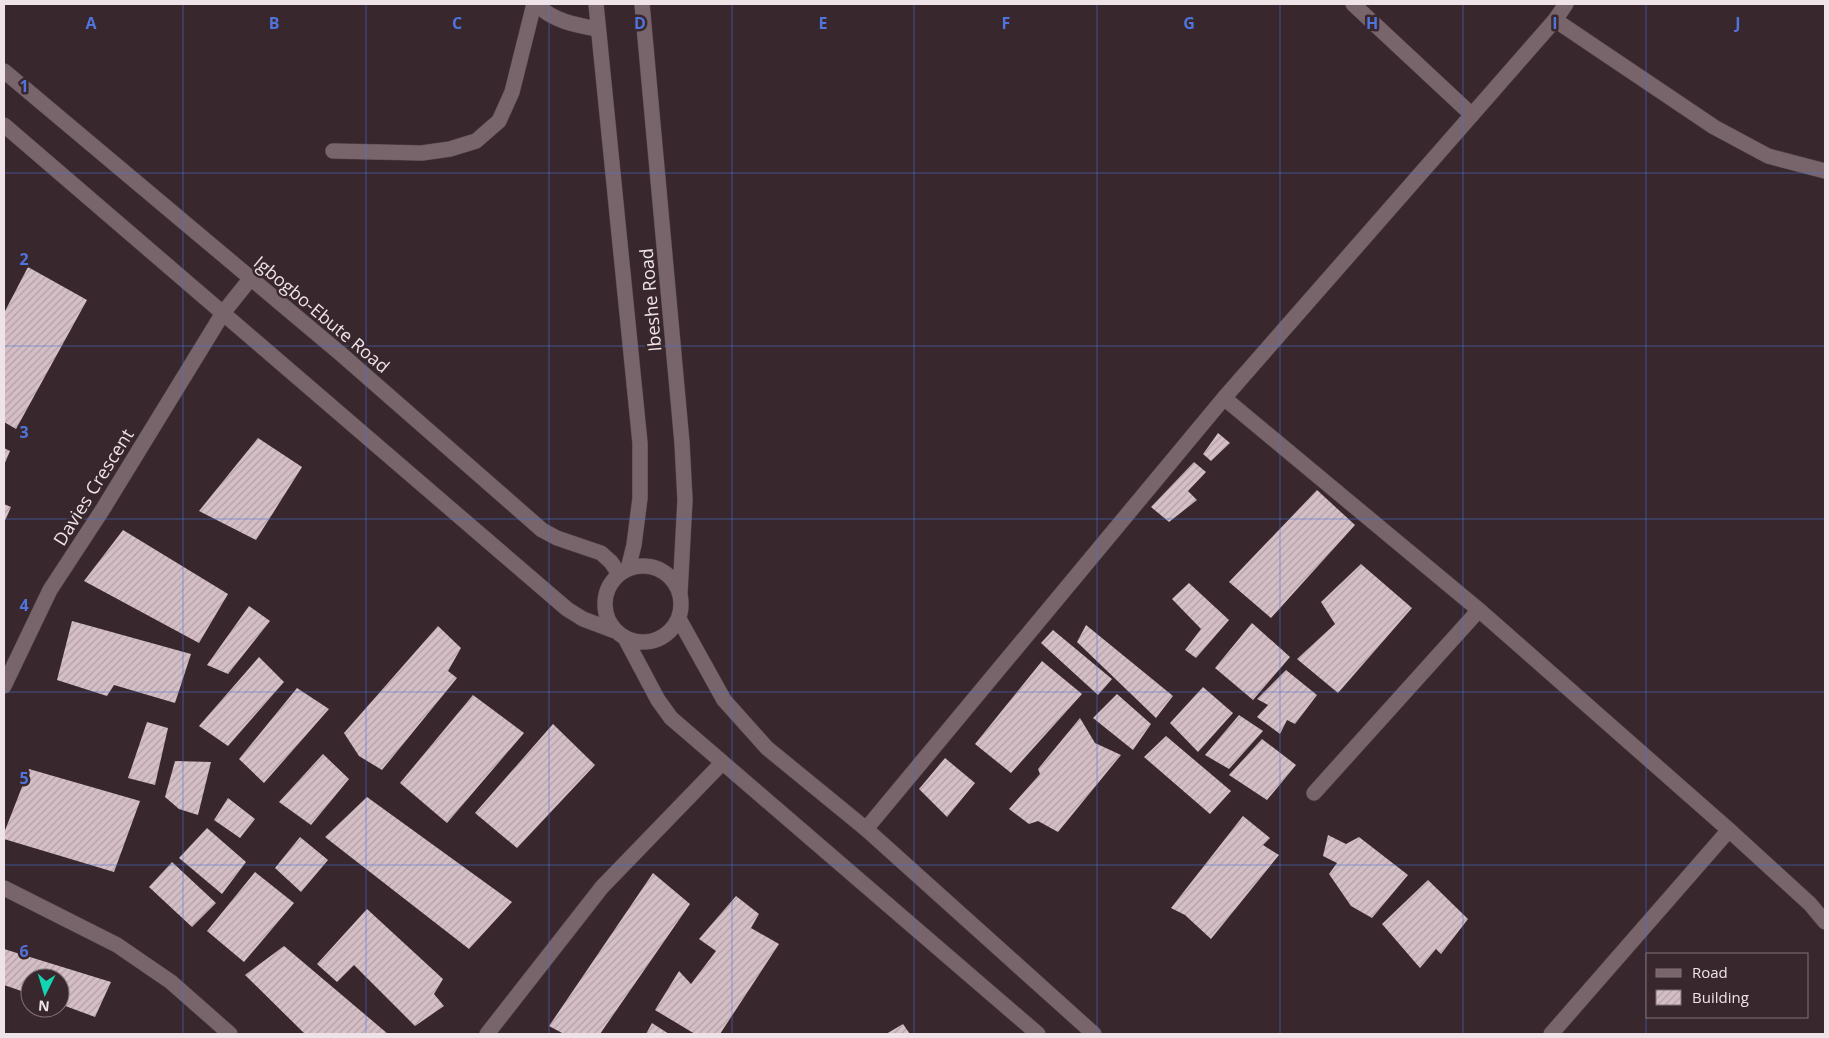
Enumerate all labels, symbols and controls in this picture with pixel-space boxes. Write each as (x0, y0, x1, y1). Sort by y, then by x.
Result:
text: A (85, 12, 97, 34)
text: B (269, 12, 279, 34)
text: C (452, 12, 462, 34)
text: D (634, 12, 646, 34)
text: E (819, 12, 828, 34)
text: F (1002, 12, 1010, 34)
text: G (1183, 12, 1195, 34)
text: H (1366, 12, 1378, 34)
text: I (1552, 12, 1558, 34)
text: J (1733, 12, 1741, 34)
text: 1 (19, 75, 29, 97)
street label: Ibeshe Road (634, 247, 666, 353)
text: 2 (19, 248, 29, 270)
street label: Igbogbo-Ebute Road (249, 250, 395, 378)
text: 3 (19, 421, 29, 443)
street label: Davies Crescent (47, 424, 139, 550)
text: 4 (19, 594, 29, 616)
text: 5 (19, 767, 29, 789)
text: 6 (19, 940, 29, 962)
legend (1646, 953, 1809, 1018)
text: Road (1692, 962, 1728, 982)
north arrow (20, 968, 70, 1018)
text: Building (1692, 987, 1749, 1007)
text: N (37, 996, 50, 1016)

